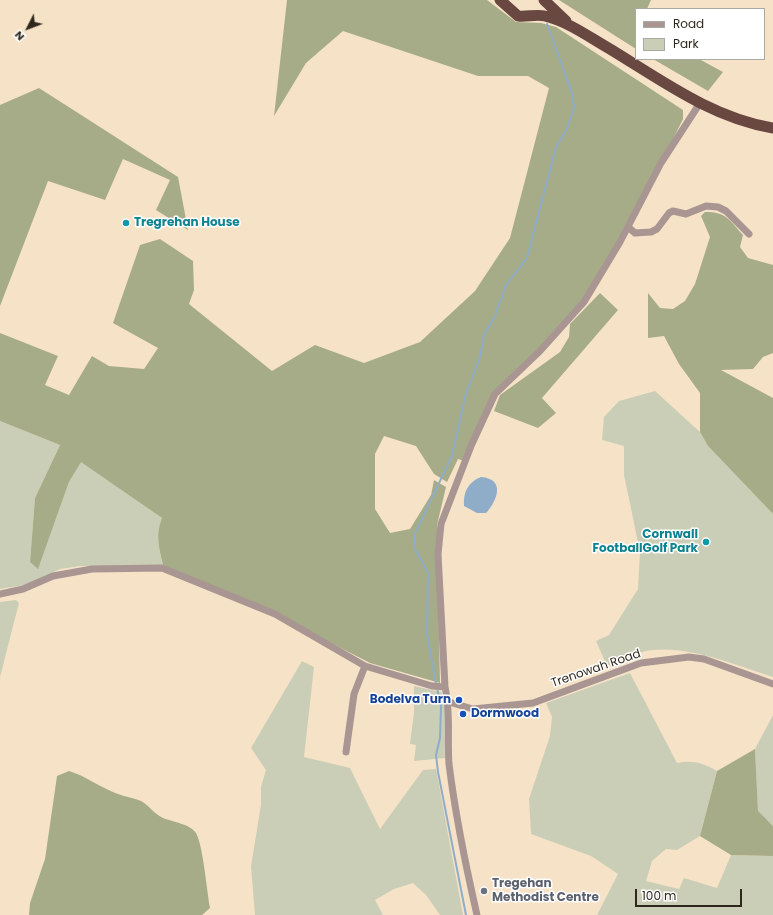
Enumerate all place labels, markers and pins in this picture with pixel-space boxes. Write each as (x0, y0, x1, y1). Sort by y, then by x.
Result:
place label: Tregrehan House (134, 216, 240, 230)
marker: Tregrehan House (121, 218, 131, 228)
place label: Cornwall FootballGolf Park (593, 528, 698, 556)
marker: Cornwall FootballGolf Park (701, 537, 711, 547)
place label: Bodelva Turn (370, 693, 451, 707)
marker: Bodelva Turn (454, 695, 464, 705)
place label: Dormwood (471, 707, 539, 721)
marker: Dormwood (458, 709, 468, 719)
place label: Tregehan Methodist Centre (492, 877, 599, 905)
marker: Tregehan Methodist Centre (479, 886, 489, 896)

